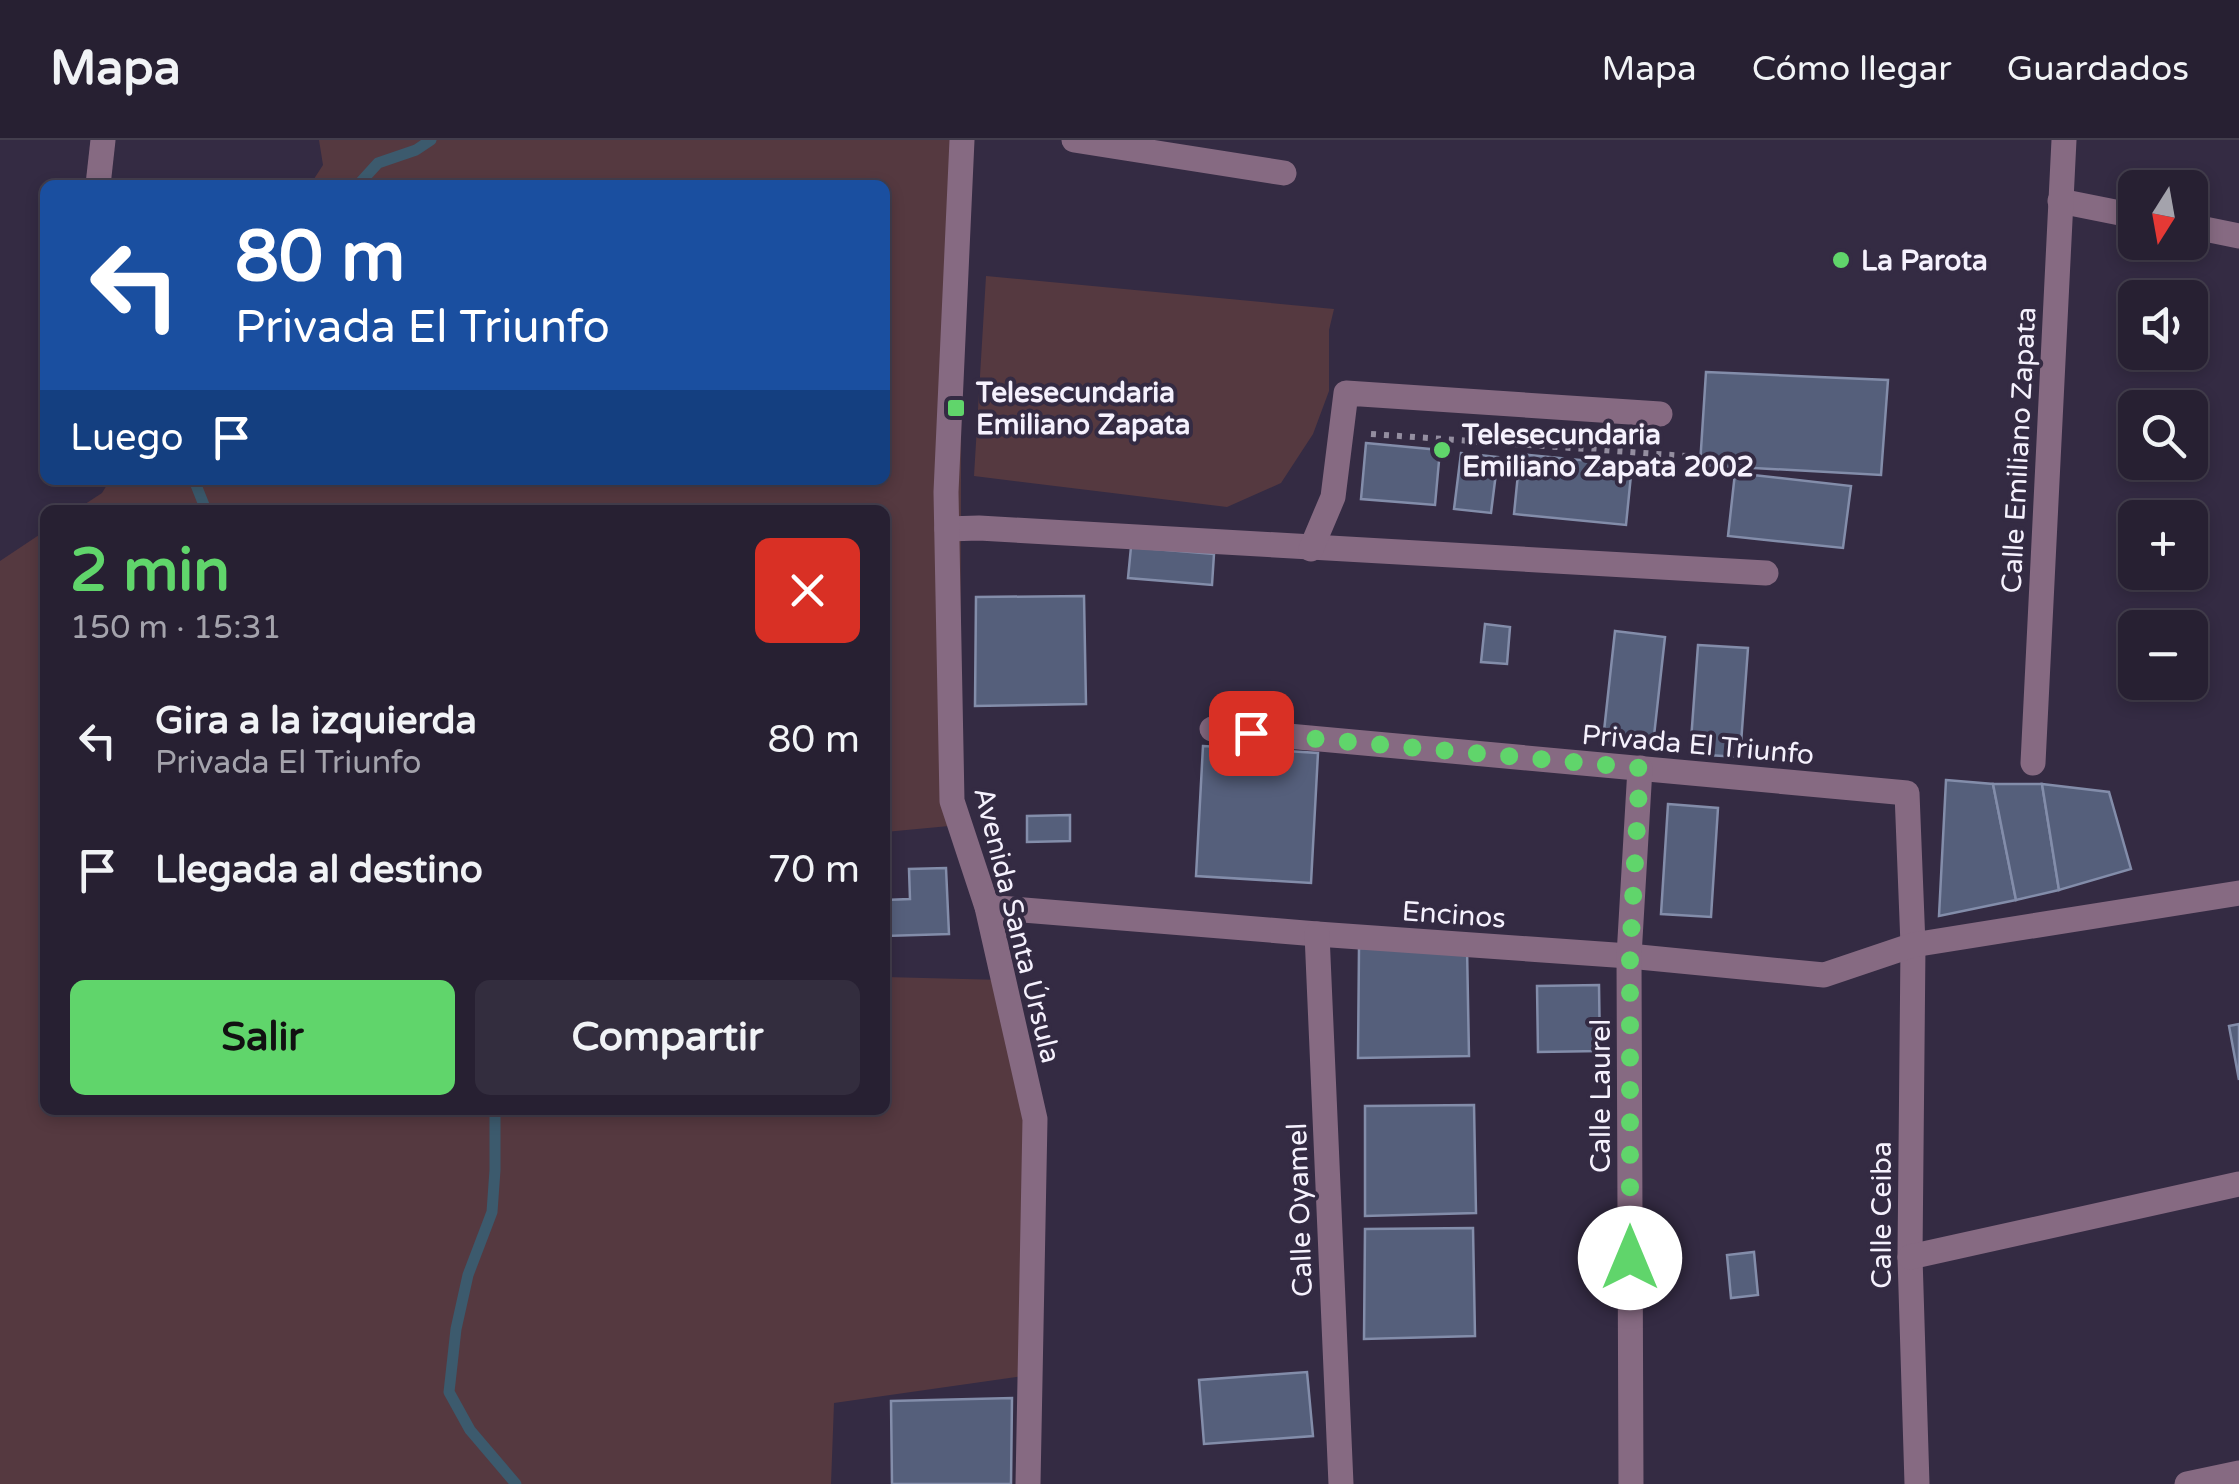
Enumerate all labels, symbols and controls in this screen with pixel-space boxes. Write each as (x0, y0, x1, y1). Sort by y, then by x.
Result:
text: Mapa (50, 40, 181, 98)
text: Mapa (1602, 48, 1697, 90)
text: Cómo llegar (1752, 48, 1952, 90)
text: Guardados (2007, 48, 2189, 90)
north arrow (2118, 170, 2208, 260)
map controls (2118, 170, 2208, 700)
text: 80 m (235, 216, 405, 300)
icon: left (70, 220, 200, 350)
place label: La Parota (1861, 244, 1988, 278)
marker: La Parota (1830, 249, 1852, 271)
button: sound (2118, 280, 2208, 370)
text: Privada El Triunfo (235, 301, 610, 355)
street label: Calle Emiliano Zapata (1995, 306, 2043, 594)
place label: Telesecundaria Emiliano Zapata (975, 376, 1190, 442)
button: search (2118, 390, 2208, 480)
marker: Telesecundaria Emiliano Zapata (945, 397, 967, 419)
icon: arrive (204, 410, 259, 465)
text: Luego (70, 415, 184, 461)
place label: Telesecundaria Emiliano Zapata 2002 (1461, 418, 1754, 484)
marker: Telesecundaria Emiliano Zapata 2002 (1431, 439, 1453, 461)
button: + (2118, 500, 2208, 590)
text: 2 min (70, 535, 230, 607)
button: close (755, 538, 860, 643)
text: 150 m · 15:31 (70, 609, 282, 647)
button: − (2118, 610, 2208, 700)
pin (1209, 691, 1294, 776)
text: Gira a la izquierda (155, 698, 477, 744)
icon: arrive (1224, 706, 1279, 761)
icon: left (70, 713, 125, 768)
text: 80 m (768, 717, 860, 763)
street label: Privada El Triunfo (1580, 718, 1816, 772)
text: Privada El Triunfo (155, 744, 422, 782)
street label: Avenida Santa Úrsula (966, 784, 1068, 1067)
icon: arrive (70, 843, 125, 898)
text: Llegada al destino (155, 847, 483, 893)
text: 70 m (768, 847, 860, 893)
street label: Encinos (1401, 894, 1507, 936)
button: Salir (70, 980, 455, 1095)
button: Compartir (475, 980, 860, 1095)
street label: Calle Laurel (1584, 1019, 1618, 1173)
street label: Calle Oyamel (1280, 1122, 1320, 1298)
street label: Calle Ceiba (1865, 1141, 1899, 1289)
position arrow (1578, 1206, 1682, 1310)

